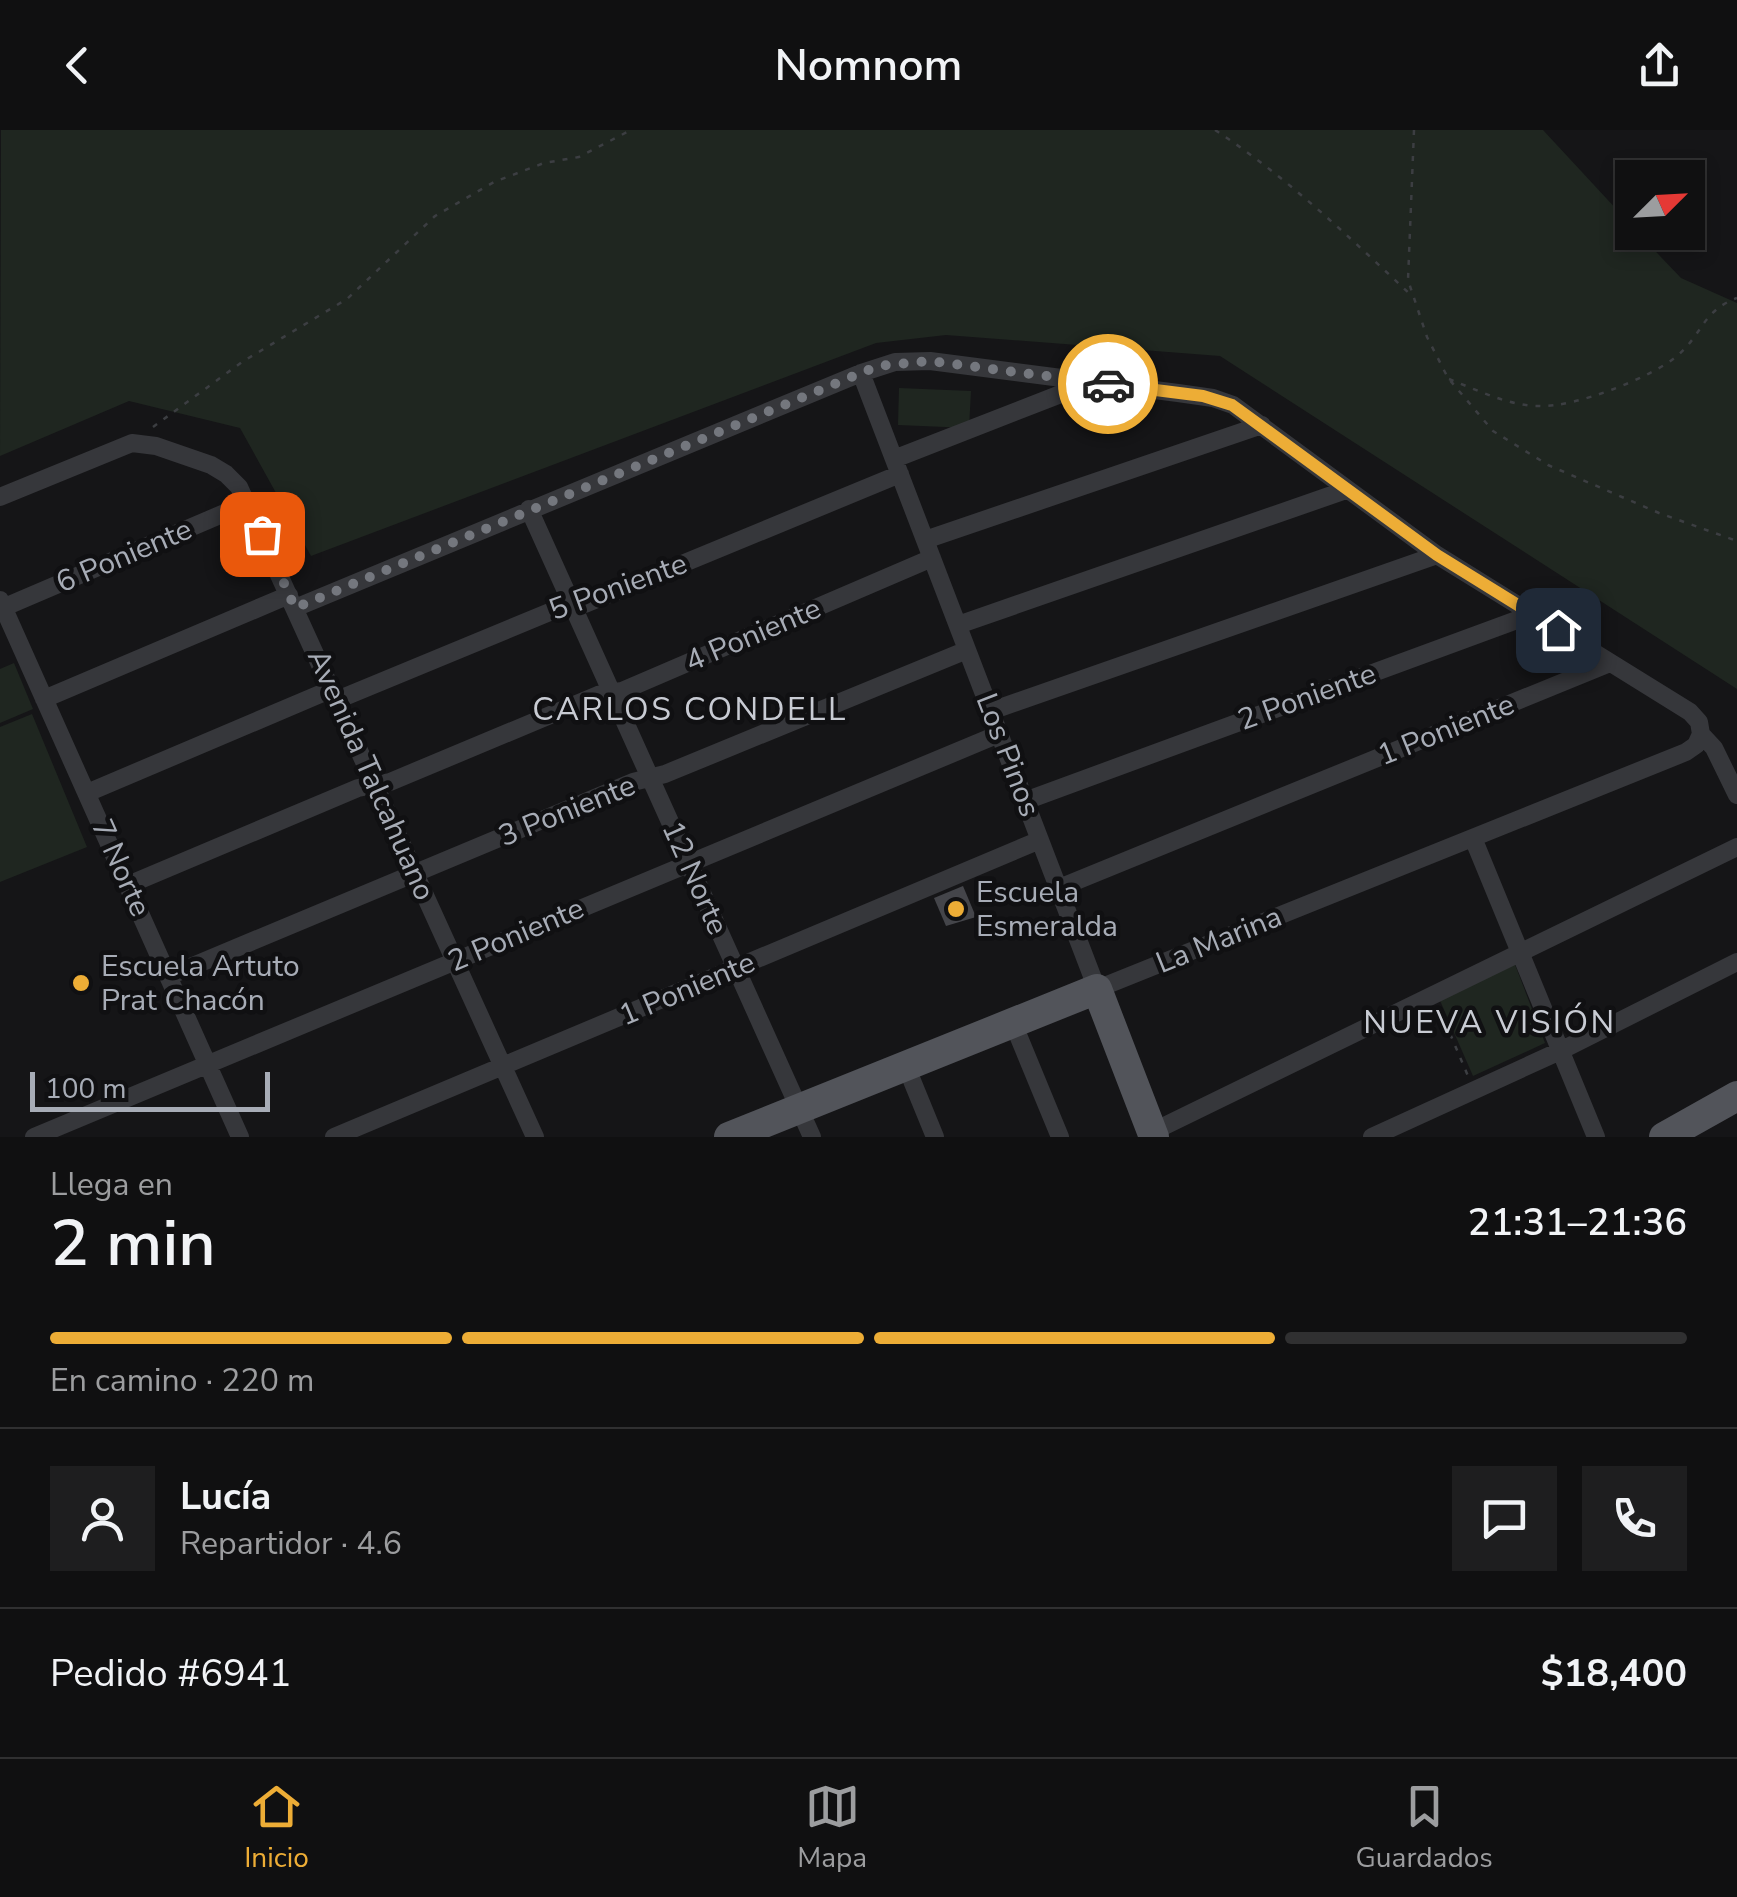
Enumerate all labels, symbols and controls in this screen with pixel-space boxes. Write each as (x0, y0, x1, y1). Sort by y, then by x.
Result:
text: Nomnom (774, 35, 963, 96)
icon: back (50, 38, 105, 93)
icon: share (1632, 38, 1687, 93)
north arrow (1615, 160, 1705, 250)
map controls (1615, 160, 1705, 250)
courier (1058, 334, 1158, 434)
icon: car (1081, 357, 1136, 412)
pin (220, 492, 305, 577)
icon: bag (235, 507, 290, 562)
street label: 6 Poniente (50, 509, 198, 603)
street label: 5 Poniente (543, 543, 693, 631)
street label: 4 Poniente (679, 588, 827, 682)
pin (1516, 588, 1601, 673)
icon: home (1531, 603, 1586, 658)
street label: Avenida Talcahuano (297, 643, 445, 907)
street label: 2 Poniente (1232, 653, 1382, 741)
street label: 1 Poniente (1372, 684, 1520, 776)
street label: Los Pinos (966, 687, 1050, 823)
district label: CARLOS CONDELL (532, 688, 848, 731)
street label: 3 Poniente (493, 765, 641, 857)
street label: 7 Norte (81, 813, 161, 923)
street label: 12 Norte (652, 815, 738, 941)
place label: Escuela Esmeralda (976, 872, 1118, 947)
street label: 2 Poniente (442, 888, 590, 982)
street label: La Marina (1150, 896, 1288, 984)
marker: Escuela Esmeralda (945, 898, 967, 920)
street label: 1 Poniente (613, 942, 761, 1036)
place label: Escuela Artuto Prat Chacón (101, 946, 300, 1021)
marker: Escuela Artuto Prat Chacón (70, 972, 92, 994)
district label: NUEVA VISIÓN (1363, 1001, 1617, 1044)
scale bar (30, 1067, 270, 1111)
text: 100 m (45, 1070, 127, 1108)
text: Llega en (50, 1163, 173, 1206)
text: 21:31–21:36 (1468, 1197, 1687, 1248)
text: 2 min (50, 1199, 216, 1288)
text: En camino · 220 m (50, 1359, 314, 1402)
button: person (50, 1466, 155, 1571)
button: chat (1452, 1466, 1557, 1571)
button: phone (1582, 1466, 1687, 1571)
text: Lucía (180, 1471, 271, 1522)
text: Repartidor · 4.6 (180, 1522, 402, 1565)
text: Pedido #6941 (50, 1648, 291, 1699)
text: $18,400 (1541, 1648, 1687, 1699)
tab: Inicio (244, 1779, 309, 1877)
tab: Mapa (797, 1779, 867, 1877)
tab: Guardados (1356, 1779, 1493, 1877)

